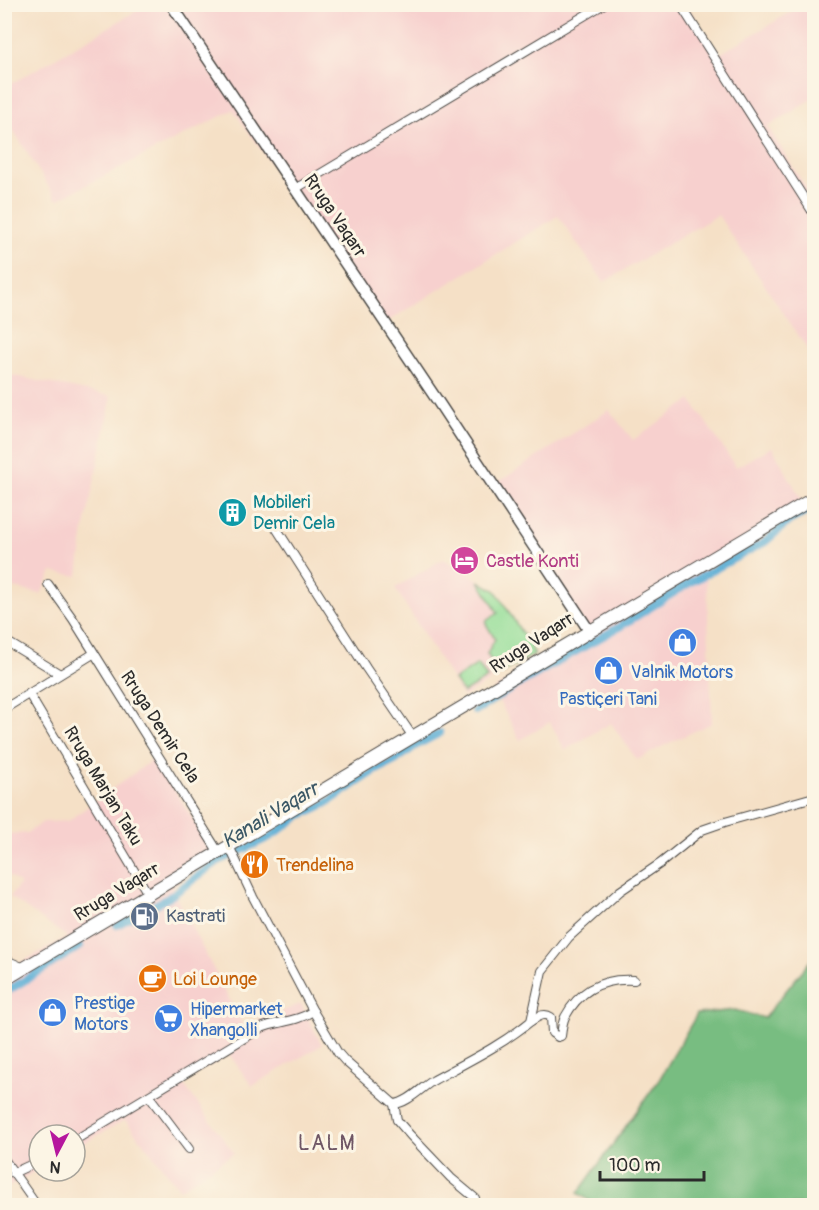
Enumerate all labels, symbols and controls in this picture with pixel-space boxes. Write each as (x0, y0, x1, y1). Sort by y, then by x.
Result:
street label: Rruga Vaqarr (299, 170, 372, 263)
place label: Mobileri Demir Cela (253, 491, 335, 535)
building icon: Mobileri Demir Cela (216, 496, 248, 528)
hotel icon: Castle Konti (449, 545, 481, 577)
place label: Castle Konti (486, 550, 579, 573)
street label: Rruga Vaqarr (485, 607, 579, 679)
shop icon: Valnik Motors (666, 627, 698, 659)
shop icon: Pastiçeri Tani (592, 654, 624, 686)
place label: Valnik Motors (631, 661, 733, 684)
street label: Rruga Demir Cela (115, 666, 205, 788)
place label: Pastiçeri Tani (559, 688, 657, 711)
street label: Rruga Marjan Taku (58, 722, 148, 850)
water label: Kanali Vaqarr (217, 775, 325, 854)
restaurant icon: Trendelina (239, 849, 271, 881)
place label: Trendelina (276, 854, 354, 877)
street label: Rruga Vaqarr (70, 857, 165, 927)
fuel station icon: Kastrati (129, 900, 161, 932)
place label: Kastrati (166, 905, 225, 928)
cafe icon: Loi Lounge (136, 963, 168, 995)
place label: Loi Lounge (173, 968, 257, 991)
place label: Prestige Motors (74, 992, 135, 1036)
shop icon: Prestige Motors (37, 997, 69, 1029)
place label: Hipermarket Xhangolli (190, 998, 284, 1042)
supermarket icon: Hipermarket Xhangolli (153, 1003, 185, 1035)
north arrow (27, 1123, 87, 1183)
district label: LALM (298, 1130, 356, 1157)
scale bar (600, 1144, 704, 1182)
text: 100 m (609, 1154, 661, 1177)
text: N (49, 1156, 62, 1177)

